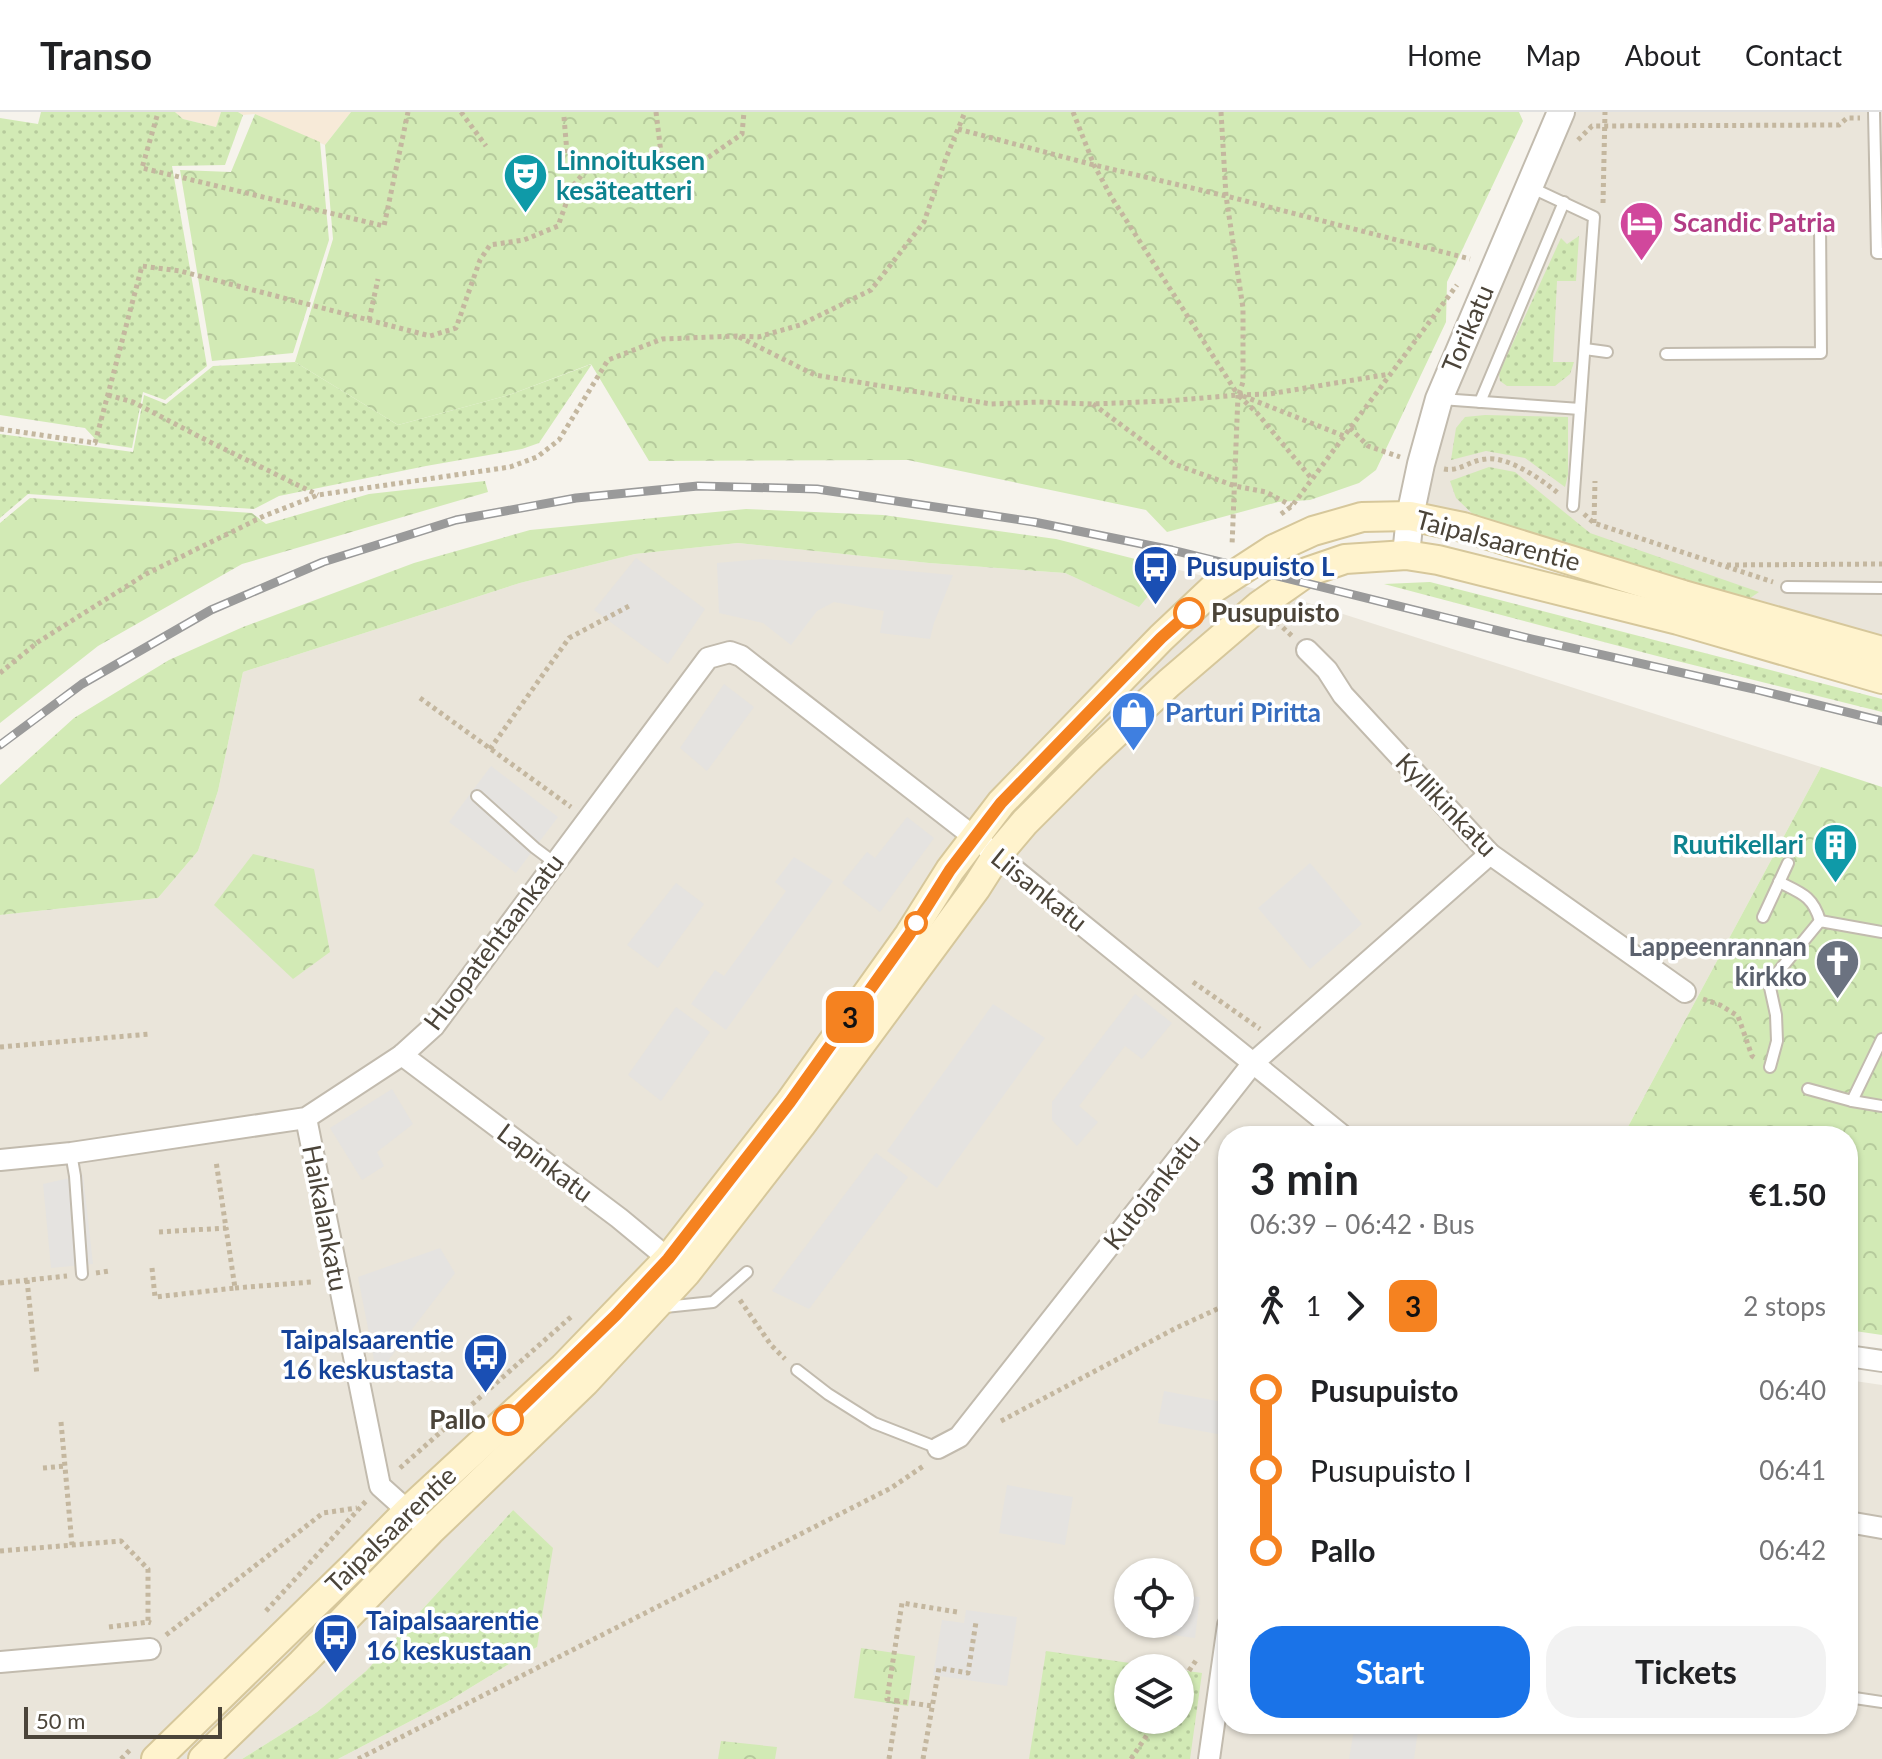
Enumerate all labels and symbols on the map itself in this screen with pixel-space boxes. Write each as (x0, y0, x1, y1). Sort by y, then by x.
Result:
place label: Linnoituksen kesäteatteri (556, 144, 705, 206)
theatre icon: Linnoituksen kesäteatteri (501, 152, 549, 215)
hotel icon: Scandic Patria (1618, 199, 1666, 262)
place label: Scandic Patria (1673, 206, 1836, 238)
street label: Torikatu (1434, 280, 1500, 377)
street label: Taipalsaarentie (1412, 503, 1584, 577)
bus stop icon: Pusupuisto L (1131, 543, 1179, 606)
place label: Pusupuisto L (1186, 550, 1335, 582)
place label: Pusupuisto (1211, 596, 1340, 628)
marker: Pusupuisto (1174, 598, 1204, 628)
shop icon: Parturi Piritta (1110, 689, 1158, 752)
place label: Parturi Piritta (1165, 696, 1321, 728)
street label: Kyllikinkatu (1390, 746, 1504, 863)
building icon: Ruutikellari (1811, 821, 1859, 884)
place label: Ruutikellari (1672, 828, 1804, 860)
street label: Liisankatu (985, 841, 1094, 938)
street label: Huopatehtaankatu (416, 847, 570, 1036)
unlabelled marker (905, 912, 927, 934)
place label: Lappeenrannan kirkko (1628, 930, 1807, 992)
church icon: Lappeenrannan kirkko (1814, 938, 1862, 1001)
line badge: 3 (824, 991, 876, 1043)
street label: Lapinkatu (491, 1116, 600, 1208)
street label: Kutojankatu (1096, 1127, 1206, 1256)
street label: Haikalankatu (296, 1142, 356, 1294)
place label: Taipalsaarentie 16 keskustasta (281, 1323, 454, 1385)
bus stop icon: Taipalsaarentie 16 keskustasta (461, 1331, 509, 1394)
place label: Pallo (429, 1403, 486, 1435)
marker: Pallo (493, 1405, 523, 1435)
street label: Taipalsaarentie (318, 1459, 462, 1599)
place label: Taipalsaarentie 16 keskustaan (366, 1604, 539, 1666)
bus stop icon: Taipalsaarentie 16 keskustaan (311, 1612, 359, 1675)
scale bar (24, 1703, 222, 1739)

